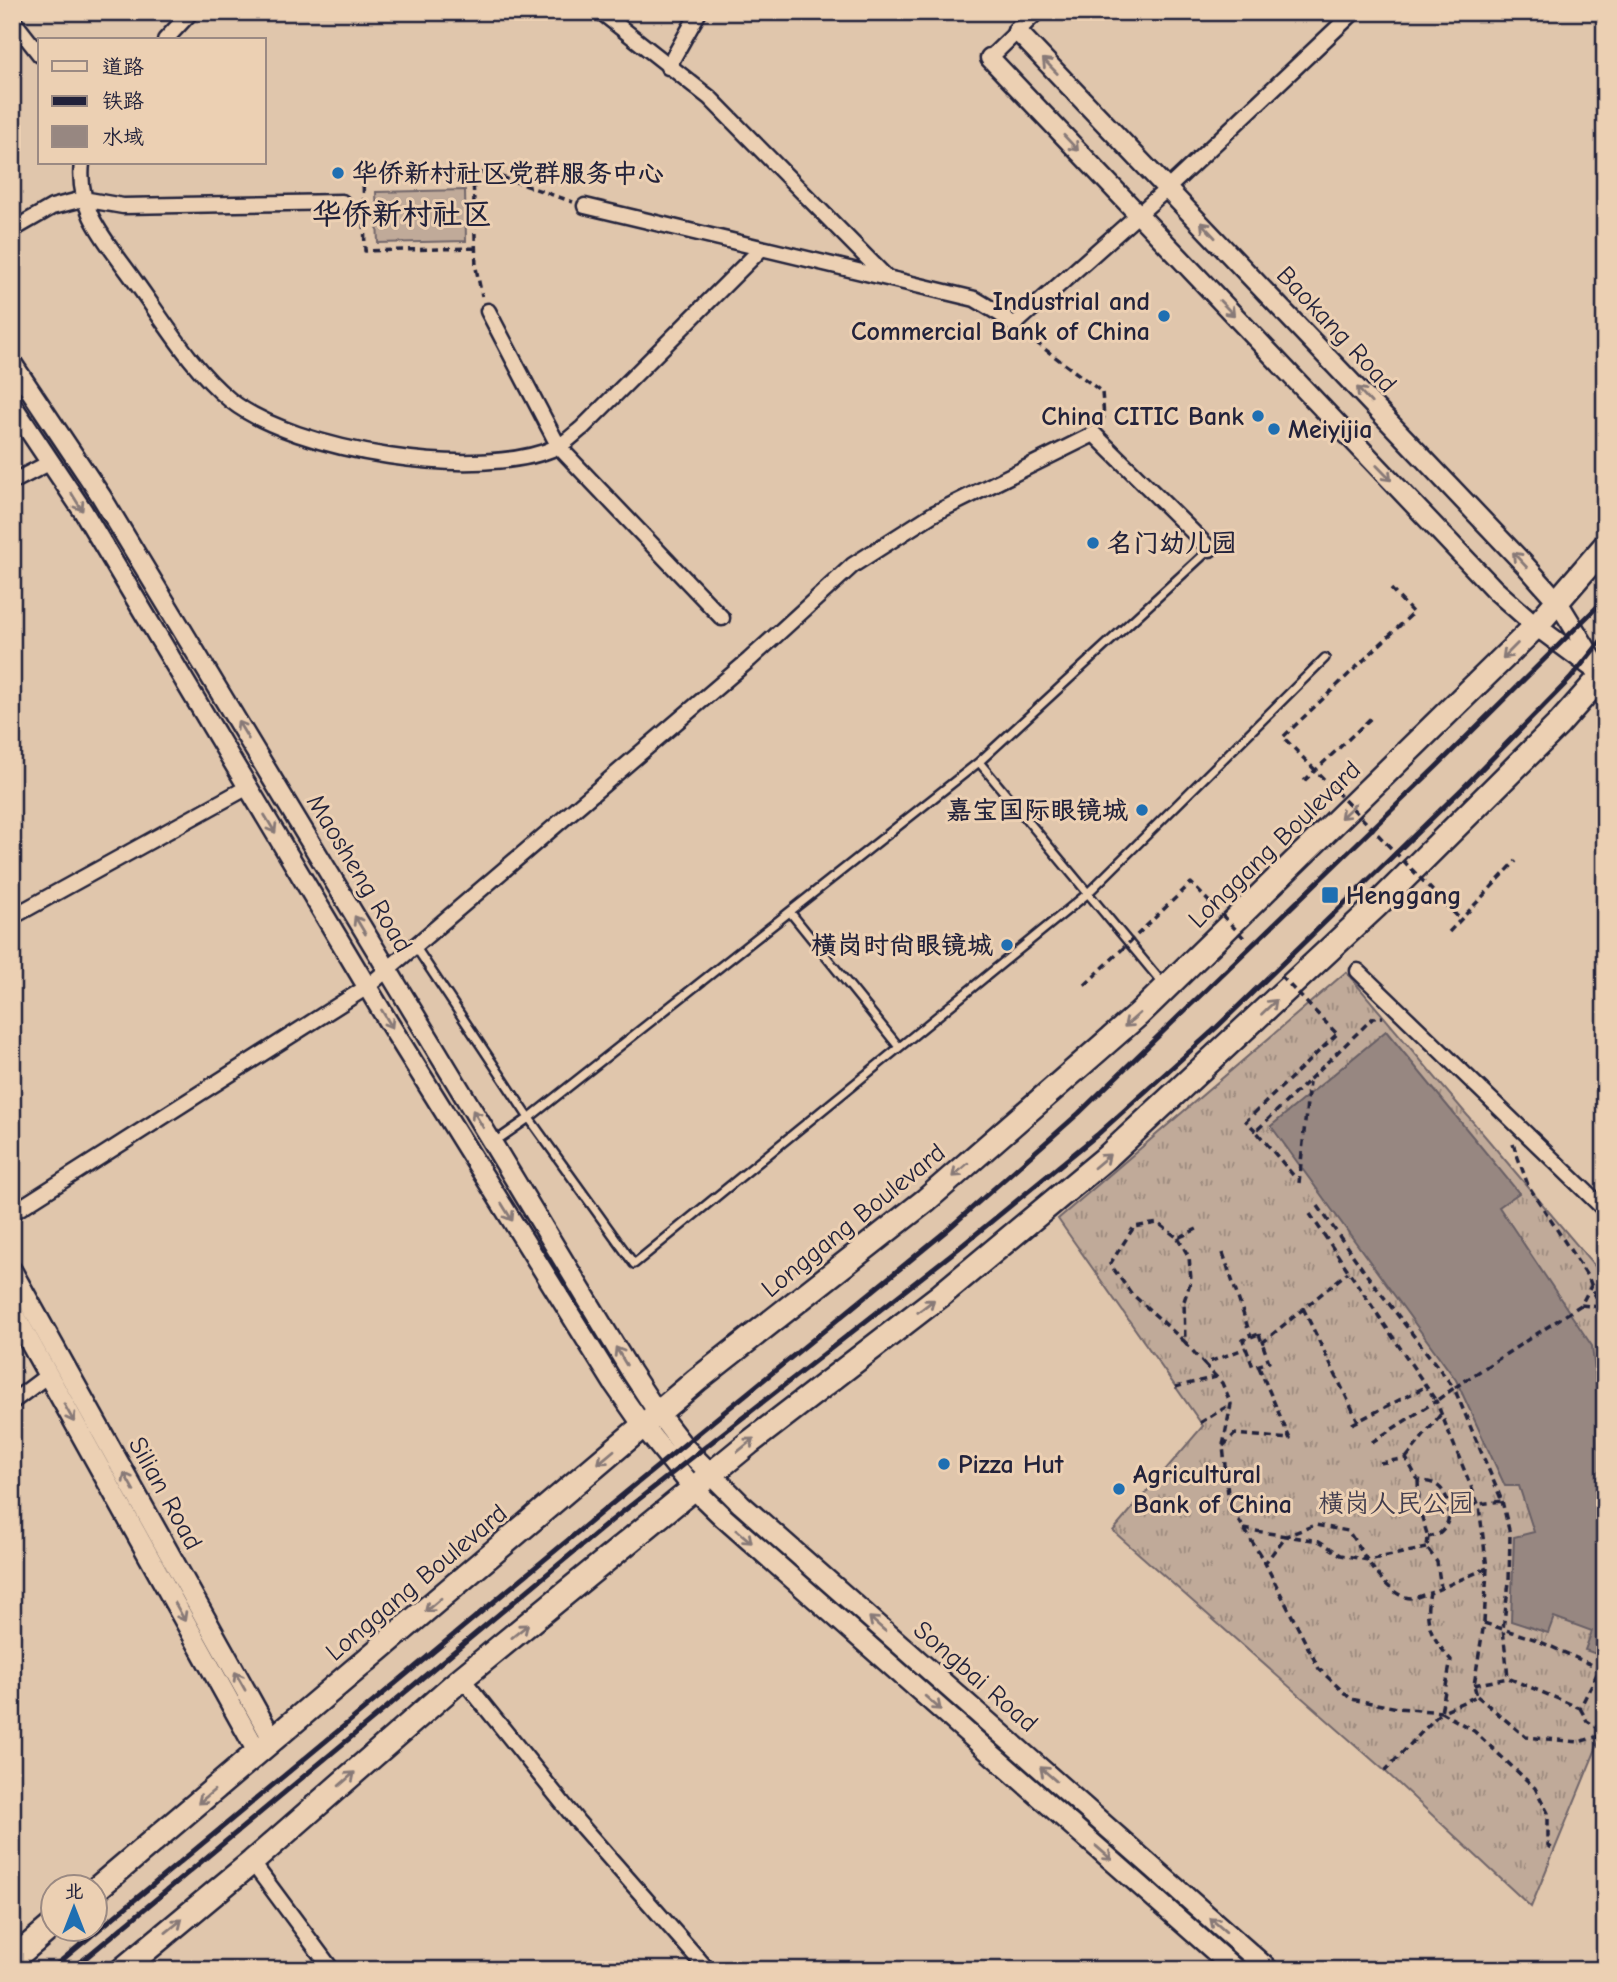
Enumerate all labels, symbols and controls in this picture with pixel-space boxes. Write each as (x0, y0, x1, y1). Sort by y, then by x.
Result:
legend (38, 38, 266, 164)
text: 道路 (102, 55, 144, 79)
one-way arrow (1041, 58, 1058, 75)
text: 铁路 (102, 89, 144, 113)
text: 水域 (102, 125, 144, 149)
one-way arrow (1062, 134, 1079, 151)
place label: 华侨新村社区党群服务中心 (352, 159, 664, 189)
marker: 华侨新村社区党群服务中心 (330, 165, 346, 181)
district label: 华侨新村社区 (312, 197, 492, 232)
one-way arrow (1199, 222, 1216, 239)
street label: Baokang Road (1270, 260, 1402, 399)
place label: Industrial and Commercial Bank of China (851, 287, 1150, 347)
one-way arrow (1219, 299, 1236, 316)
marker: Industrial and Commercial Bank of China (1156, 308, 1172, 324)
one-way arrow (1355, 387, 1372, 404)
place label: China CITIC Bank (1041, 402, 1244, 432)
marker: China CITIC Bank (1250, 408, 1266, 424)
place label: Meiyijia (1288, 415, 1373, 445)
marker: Meiyijia (1266, 421, 1282, 437)
one-way arrow (1375, 464, 1392, 481)
one-way arrow (71, 492, 85, 512)
place label: 名门幼儿园 (1107, 529, 1237, 559)
marker: 名门幼儿园 (1085, 535, 1101, 551)
one-way arrow (1512, 552, 1529, 570)
one-way arrow (1502, 643, 1519, 660)
one-way arrow (235, 720, 249, 740)
street label: Longgang Boulevard (1182, 755, 1367, 935)
street label: Maosheng Road (300, 789, 418, 958)
place label: 嘉宝国际眼镜城 (946, 796, 1128, 826)
marker: 嘉宝国际眼镜城 (1134, 802, 1150, 818)
one-way arrow (1340, 802, 1357, 819)
one-way arrow (263, 813, 277, 833)
place label: Henggang (1346, 881, 1462, 911)
marker: Henggang (1320, 885, 1340, 905)
one-way arrow (353, 915, 367, 935)
place label: 横岗时尚眼镜城 (811, 931, 993, 961)
marker: 横岗时尚眼镜城 (999, 937, 1015, 953)
one-way arrow (1260, 999, 1277, 1016)
one-way arrow (380, 1008, 394, 1028)
one-way arrow (1124, 1012, 1141, 1029)
one-way arrow (471, 1110, 485, 1130)
street label: Longgang Boulevard (756, 1138, 951, 1304)
one-way arrow (1092, 1153, 1110, 1169)
one-way arrow (952, 1162, 970, 1178)
one-way arrow (499, 1202, 514, 1221)
one-way arrow (917, 1299, 935, 1314)
one-way arrow (614, 1346, 628, 1366)
one-way arrow (62, 1402, 76, 1422)
street label: Silian Road (122, 1432, 208, 1555)
one-way arrow (737, 1438, 755, 1453)
one-way arrow (597, 1449, 615, 1465)
place label: Pizza Hut (958, 1450, 1064, 1480)
marker: Pizza Hut (936, 1456, 952, 1472)
place label: Agricultural Bank of China (1133, 1460, 1292, 1520)
one-way arrow (122, 1472, 136, 1493)
marker: Agricultural Bank of China (1111, 1481, 1127, 1497)
park label: 横岗人民公园 (1318, 1489, 1474, 1519)
street label: Longgang Boulevard (320, 1498, 513, 1667)
one-way arrow (735, 1528, 753, 1544)
one-way arrow (424, 1597, 442, 1613)
one-way arrow (173, 1601, 187, 1621)
street label: Songbai Road (907, 1615, 1043, 1739)
one-way arrow (868, 1616, 886, 1632)
one-way arrow (511, 1623, 529, 1639)
one-way arrow (233, 1671, 246, 1692)
one-way arrow (924, 1694, 941, 1711)
one-way arrow (1039, 1766, 1057, 1782)
one-way arrow (338, 1771, 356, 1787)
one-way arrow (197, 1789, 215, 1805)
one-way arrow (1095, 1845, 1113, 1861)
north arrow (38, 1874, 108, 1944)
text: 北 (64, 1881, 84, 1903)
one-way arrow (1209, 1917, 1227, 1933)
one-way arrow (165, 1919, 183, 1934)

